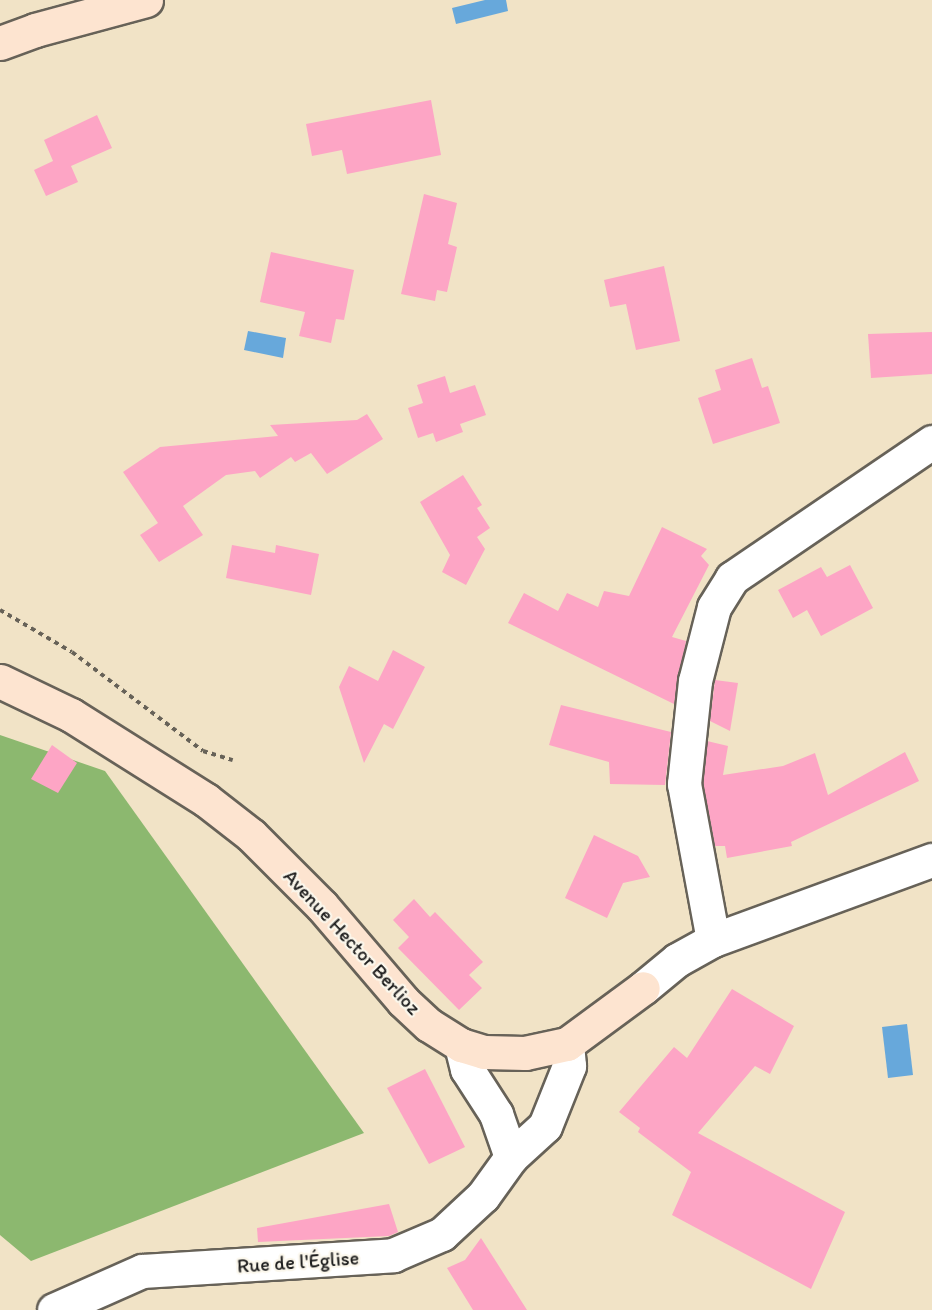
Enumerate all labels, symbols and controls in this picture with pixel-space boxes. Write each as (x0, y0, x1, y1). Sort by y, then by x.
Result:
street label: Avenue Hector Berlioz (278, 864, 426, 1020)
street label: Rue de l'Église (236, 1246, 360, 1278)

